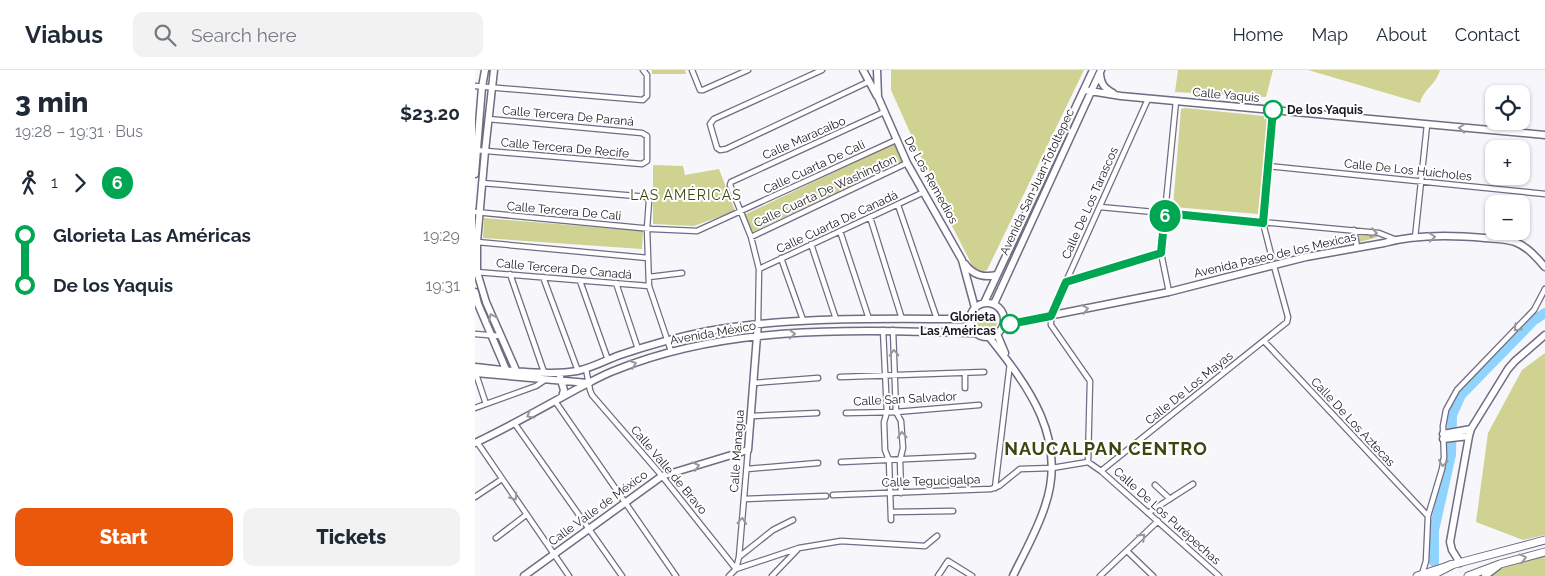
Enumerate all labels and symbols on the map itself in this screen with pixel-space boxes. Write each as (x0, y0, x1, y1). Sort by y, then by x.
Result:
street label: Calle Yaquis (1192, 85, 1260, 105)
marker: De los Yaquis (1263, 100, 1283, 120)
street label: Calle Tercera De Paraná (501, 103, 635, 129)
place label: De los Yaquis (1287, 103, 1363, 117)
street label: Avenida San Juan Totoltepec (997, 106, 1077, 257)
street label: Calle Maracaibo (760, 113, 848, 163)
one-way arrow (1457, 122, 1465, 133)
street label: De Los Remedios (901, 134, 961, 226)
street label: Calle Tercera De Recife (500, 135, 630, 161)
street label: Calle Cuarta De Cali (761, 137, 867, 197)
street label: Calle De Los Tarascos (1059, 145, 1121, 261)
street label: Calle Cuarta De Washington (751, 152, 899, 230)
street label: Calle De Los Huicholes (1343, 156, 1473, 184)
district label: LAS AMÉRICAS (630, 186, 742, 203)
street label: Calle Cuarta De Canadá (774, 188, 900, 256)
street label: Calle Tercera De Cali (506, 199, 622, 223)
line badge: 6 (1149, 200, 1181, 232)
one-way arrow (1370, 228, 1379, 238)
street label: Avenida Paseo de los Mexicas (1192, 229, 1358, 281)
one-way arrow (1429, 231, 1437, 242)
street label: Calle Tercera De Canadá (495, 256, 633, 282)
one-way arrow (1081, 304, 1090, 314)
place label: Glorieta Las Américas (920, 310, 996, 338)
one-way arrow (487, 313, 498, 322)
marker: Glorieta Las Américas (1000, 314, 1020, 334)
street label: Avenida México (669, 319, 757, 347)
one-way arrow (1514, 322, 1523, 331)
one-way arrow (788, 328, 796, 339)
street label: Calle De Los Mayas (1142, 348, 1236, 428)
one-way arrow (889, 349, 899, 357)
one-way arrow (628, 360, 637, 370)
street label: Calle De Los Aztecas (1308, 375, 1398, 470)
street label: Calle San Salvador (853, 389, 958, 409)
one-way arrow (527, 409, 536, 419)
street label: Calle Managua (727, 409, 747, 493)
street label: Calle Valle de Bravo (628, 423, 710, 517)
one-way arrow (897, 431, 908, 439)
district label: NAUCALPAN CENTRO (1004, 438, 1208, 459)
one-way arrow (1438, 460, 1449, 468)
one-way arrow (691, 461, 700, 471)
street label: Calle De Los Purépechas (1111, 464, 1223, 568)
street label: Calle Valle de México (546, 467, 650, 549)
street label: Calle Tegucigalpa (881, 472, 981, 490)
one-way arrow (508, 491, 517, 501)
one-way arrow (736, 516, 747, 524)
one-way arrow (1136, 534, 1145, 543)
one-way arrow (1518, 553, 1527, 563)

